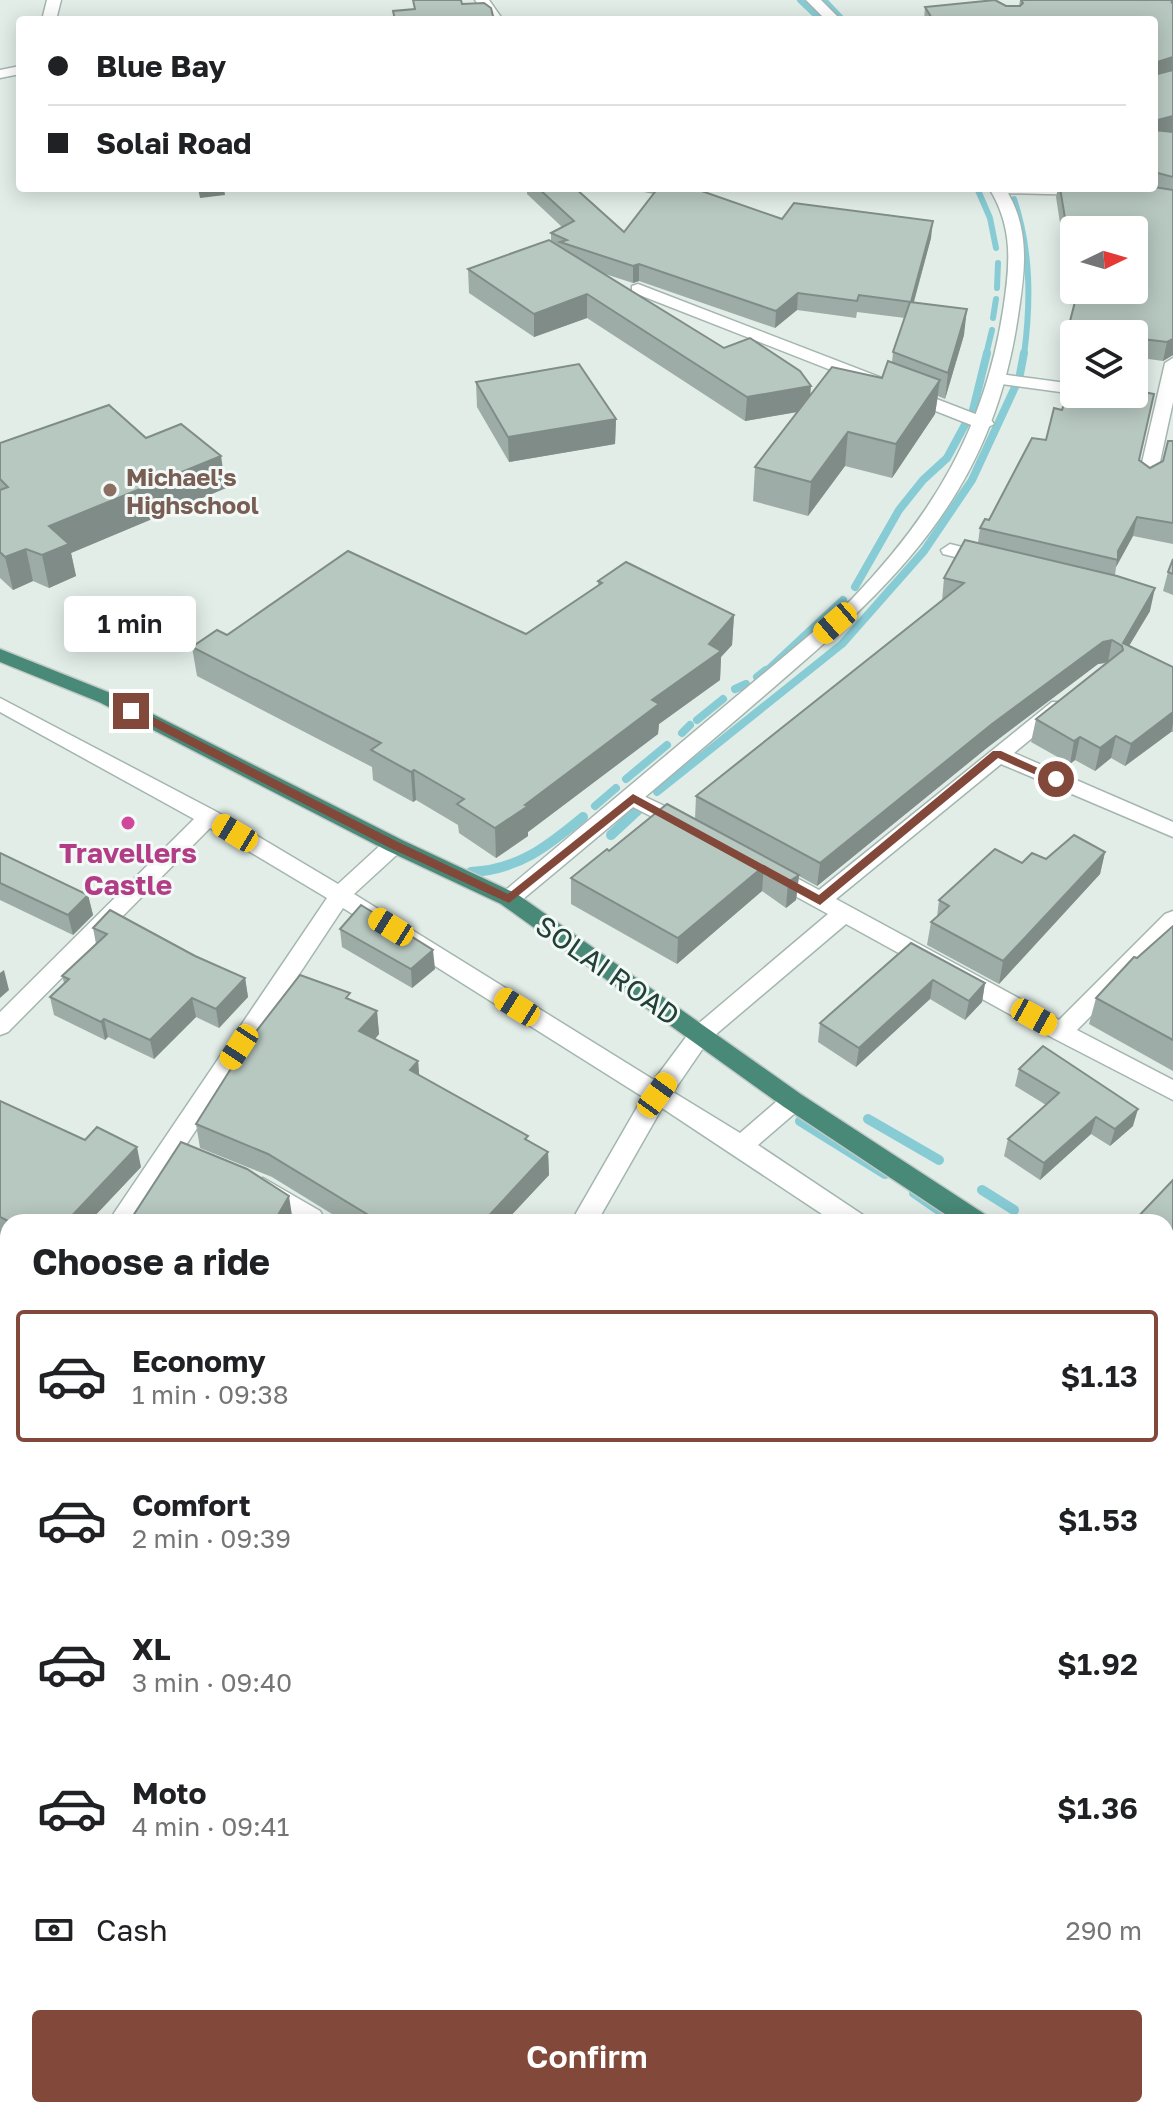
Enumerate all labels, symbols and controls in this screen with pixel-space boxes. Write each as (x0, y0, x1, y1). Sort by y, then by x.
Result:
text: Blue Bay (96, 48, 226, 84)
text: Solai Road (96, 125, 252, 161)
north arrow (1060, 216, 1148, 304)
map controls (1060, 216, 1148, 408)
button: layers (1060, 320, 1148, 408)
place label: Michael's Highschool (126, 462, 259, 519)
marker: Michael's Highschool (101, 481, 119, 499)
callout: 1 min (65, 595, 197, 651)
car (809, 598, 861, 648)
text: 1 min (97, 608, 163, 639)
route end (113, 693, 149, 729)
route start (1038, 761, 1074, 797)
car (208, 810, 262, 856)
marker: Travellers Castle (119, 814, 137, 832)
place label: Travellers Castle (59, 836, 197, 901)
car (364, 904, 418, 950)
street label: SOLAI ROAD (530, 908, 686, 1032)
car (490, 984, 544, 1030)
car (1007, 995, 1061, 1039)
car (216, 1020, 262, 1074)
car (633, 1069, 681, 1121)
text: Choose a ride (32, 1240, 270, 1283)
icon: car (36, 1340, 108, 1412)
text: Economy (132, 1343, 266, 1379)
text: $1.13 (1061, 1358, 1138, 1394)
text: 1 min · 09:38 (132, 1379, 289, 1410)
icon: car (36, 1484, 108, 1556)
text: Comfort (132, 1487, 251, 1523)
text: $1.53 (1058, 1502, 1138, 1538)
text: 2 min · 09:39 (132, 1523, 291, 1554)
icon: car (36, 1628, 108, 1700)
text: XL (132, 1631, 171, 1667)
text: $1.92 (1057, 1646, 1138, 1682)
text: 3 min · 09:40 (132, 1667, 292, 1698)
icon: car (36, 1772, 108, 1844)
text: Moto (132, 1775, 207, 1811)
text: $1.36 (1057, 1790, 1138, 1826)
text: 4 min · 09:41 (132, 1811, 289, 1842)
icon: cash (32, 1908, 76, 1952)
text: Cash (96, 1912, 168, 1948)
text: 290 m (1066, 1915, 1142, 1946)
button: Confirm (32, 2010, 1142, 2102)

